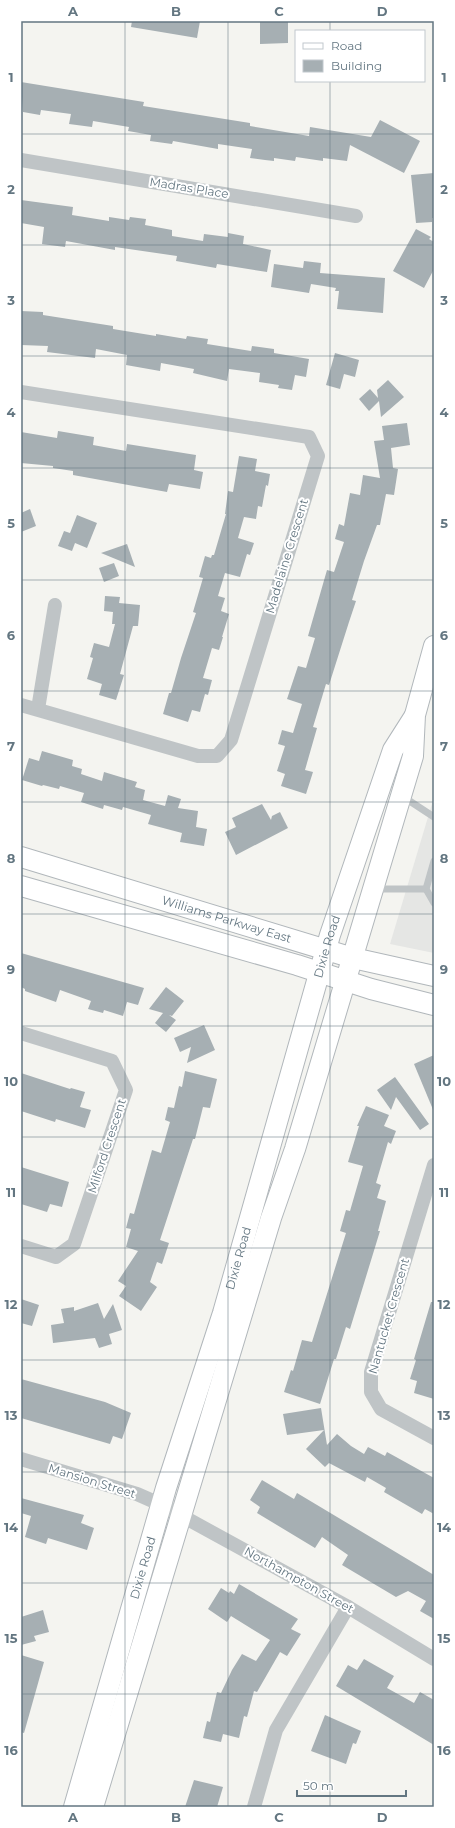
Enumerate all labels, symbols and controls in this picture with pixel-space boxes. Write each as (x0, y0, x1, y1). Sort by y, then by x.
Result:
text: A (67, 3, 79, 19)
text: B (171, 3, 181, 19)
text: C (274, 3, 284, 19)
text: D (377, 3, 388, 19)
legend (295, 30, 425, 82)
text: Road (331, 38, 362, 53)
text: Building (331, 58, 382, 73)
text: 1 (8, 69, 14, 85)
text: 1 (441, 69, 447, 85)
street label: Madras Place (148, 174, 230, 201)
text: 2 (7, 181, 15, 197)
text: 2 (440, 181, 448, 197)
text: 3 (6, 292, 15, 308)
text: 3 (439, 292, 448, 308)
text: 4 (7, 404, 16, 420)
text: 4 (440, 404, 449, 420)
street label: Madelaine Crescent (262, 497, 311, 615)
text: 5 (7, 515, 15, 531)
text: 5 (440, 515, 448, 531)
text: 6 (7, 627, 16, 643)
text: 6 (440, 627, 449, 643)
text: 7 (7, 738, 15, 754)
text: 7 (440, 738, 448, 754)
text: 8 (7, 850, 16, 866)
text: 8 (440, 850, 449, 866)
street label: Williams Parkway East (160, 892, 294, 946)
street label: Dixie Road (310, 913, 343, 979)
text: 9 (7, 961, 15, 977)
text: 9 (440, 961, 448, 977)
text: 10 (4, 1073, 18, 1089)
text: 10 (437, 1073, 451, 1089)
street label: Milford Crescent (84, 1097, 129, 1195)
text: 11 (6, 1184, 16, 1200)
text: 11 (439, 1184, 449, 1200)
street label: Dixie Road (222, 1225, 254, 1291)
street label: Nantucket Crescent (365, 1256, 412, 1376)
text: 12 (5, 1296, 18, 1312)
text: 12 (438, 1296, 451, 1312)
text: 13 (5, 1407, 18, 1423)
text: 13 (438, 1407, 451, 1423)
street label: Mansion Street (47, 1460, 138, 1501)
text: 14 (4, 1519, 18, 1535)
text: 14 (437, 1519, 451, 1535)
street label: Dixie Road (126, 1534, 159, 1601)
street label: Northampton Street (242, 1543, 357, 1616)
text: 15 (5, 1630, 18, 1646)
text: 15 (438, 1630, 451, 1646)
text: 16 (4, 1742, 18, 1758)
text: 16 (437, 1742, 451, 1758)
scale bar (297, 1772, 406, 1798)
text: 50 m (303, 1778, 334, 1793)
text: A (67, 1809, 79, 1825)
text: B (171, 1809, 181, 1825)
text: C (274, 1809, 284, 1825)
text: D (377, 1809, 388, 1825)

